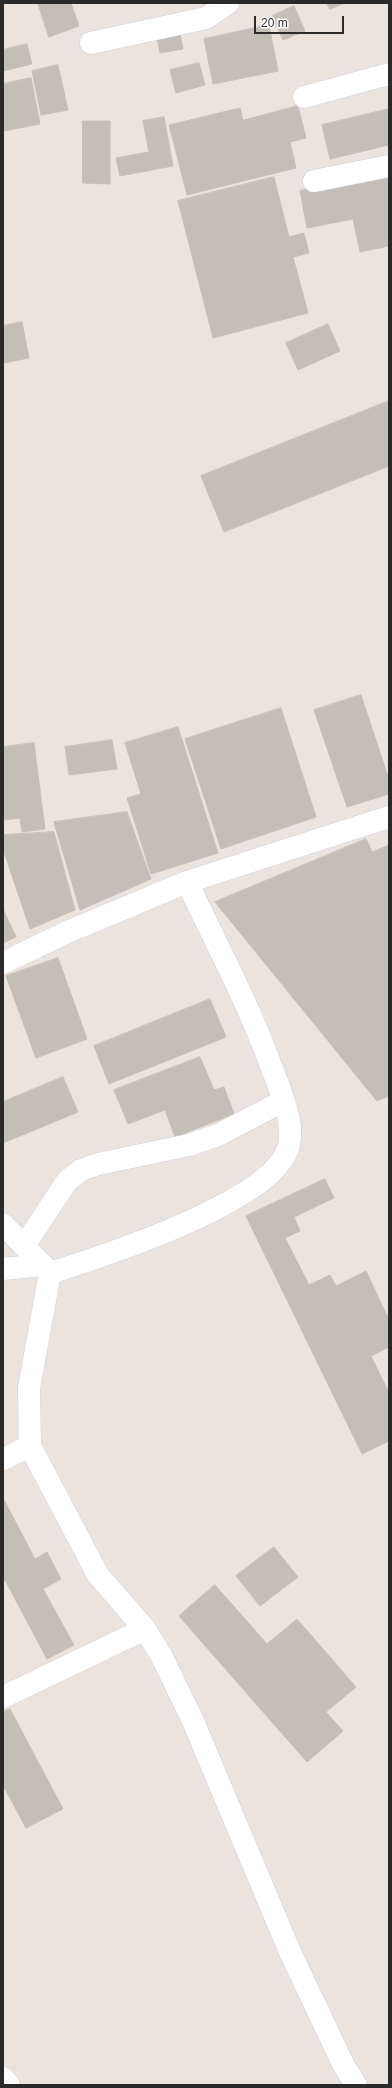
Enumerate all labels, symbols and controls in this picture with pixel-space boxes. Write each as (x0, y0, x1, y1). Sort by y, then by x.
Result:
scale bar (256, 8, 346, 34)
text: 20 m (261, 16, 288, 30)

